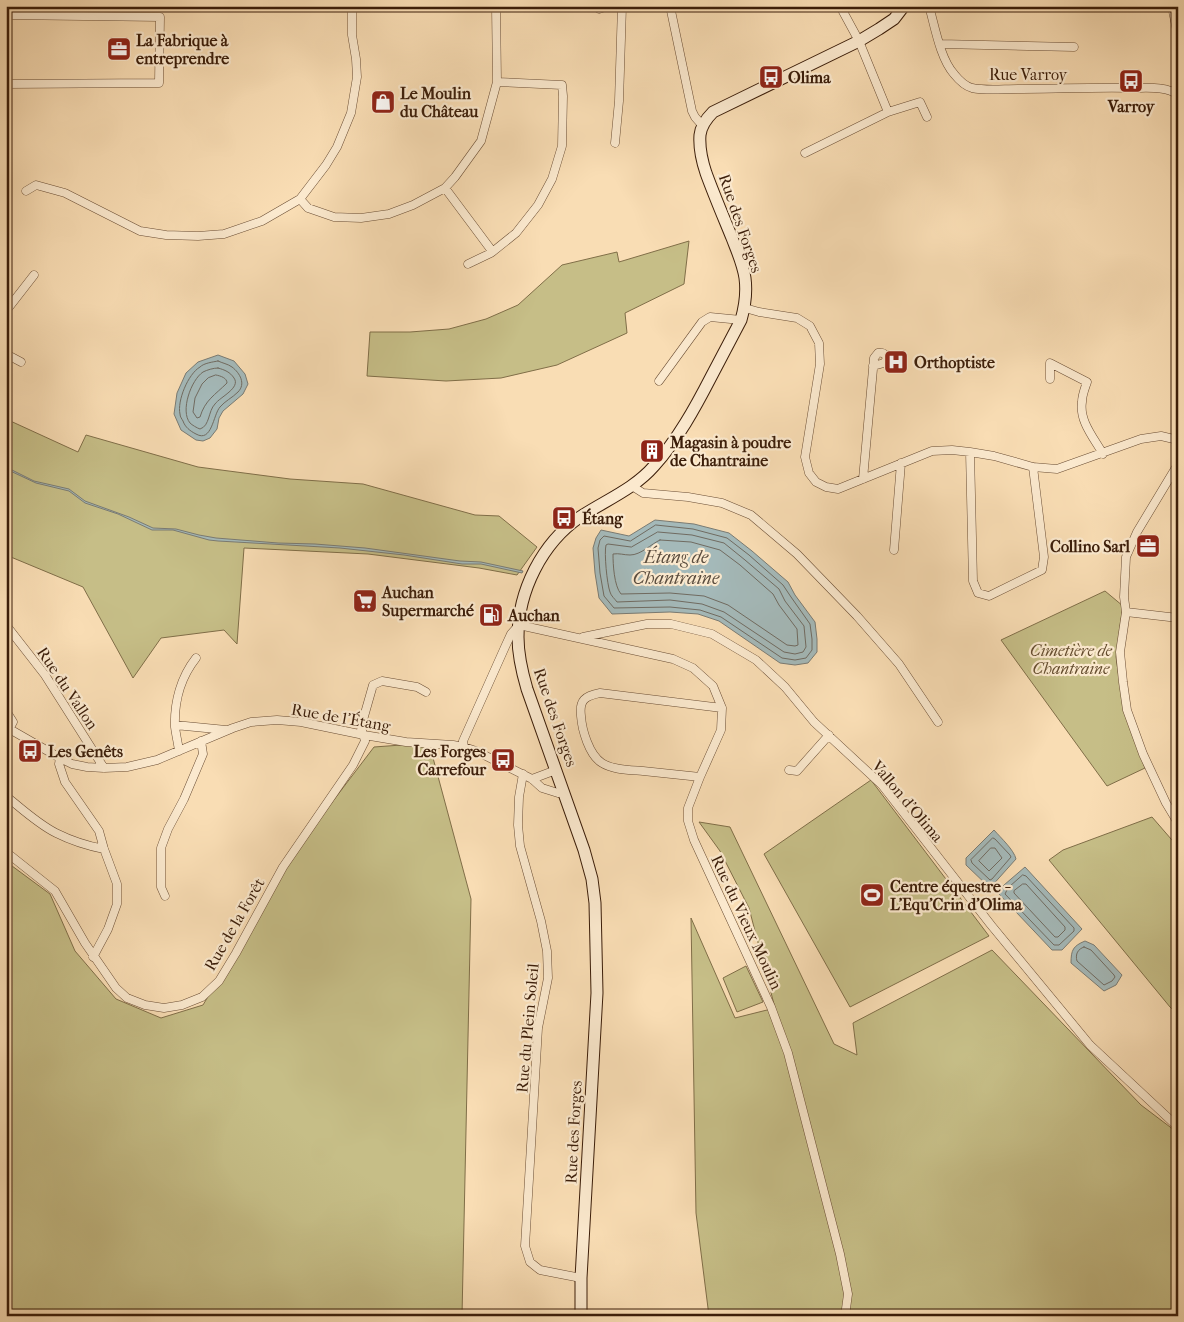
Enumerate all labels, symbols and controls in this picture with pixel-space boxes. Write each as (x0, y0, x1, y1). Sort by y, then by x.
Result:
place label: La Fabrique à entreprendre (136, 31, 229, 69)
office icon: La Fabrique à entreprendre (106, 36, 132, 62)
bus stop icon: Olima (758, 64, 784, 90)
street label: Rue Varroy (989, 65, 1068, 84)
place label: Olima (788, 68, 831, 87)
bus stop icon: Varroy (1118, 68, 1144, 94)
place label: Le Moulin du Château (400, 84, 479, 121)
shop icon: Le Moulin du Château (370, 89, 396, 115)
place label: Varroy (1107, 97, 1156, 117)
street label: Rue des Forges (715, 171, 766, 275)
hospital icon: Orthoptiste (883, 349, 909, 375)
place label: Orthoptiste (914, 353, 995, 373)
place label: Magasin à poudre de Chantraine (669, 433, 791, 470)
building icon: Magasin à poudre de Chantraine (639, 438, 665, 464)
bus stop icon: Étang (551, 505, 577, 531)
place label: Étang (582, 508, 623, 529)
office icon: Collino Sarl (1135, 533, 1161, 559)
place label: Collino Sarl (1050, 537, 1131, 556)
water label: Étang de Chantraine (633, 545, 720, 589)
place label: Auchan Supermarché (381, 583, 474, 621)
supermarket icon: Auchan Supermarché (352, 588, 378, 614)
fuel station icon: Auchan (478, 602, 504, 628)
place label: Auchan (507, 606, 561, 625)
park label: Cimetière de Chantraine (1030, 641, 1113, 678)
street label: Rue du Vallon (33, 643, 103, 734)
street label: Rue des Forges (530, 665, 581, 769)
street label: Rue de l'Étang (290, 698, 393, 736)
bus stop icon: Les Genêts (17, 738, 43, 764)
place label: Les Genêts (48, 742, 123, 761)
place label: Les Forges Carrefour (413, 742, 487, 779)
bus stop icon: Les Forges Carrefour (490, 747, 516, 773)
street label: Vallon d'Olima (867, 756, 948, 847)
street label: Rue du Vieux Moulin (707, 852, 786, 993)
street label: Rue de la Forêt (200, 874, 269, 974)
place label: Centre équestre - L'Equ'Crin d'Olima (890, 877, 1023, 915)
sports icon: Centre équestre - L'Equ'Crin d'Olima (859, 882, 885, 908)
street label: Rue du Plein Soleil (512, 962, 543, 1094)
street label: Rue des Forges (561, 1080, 586, 1184)

